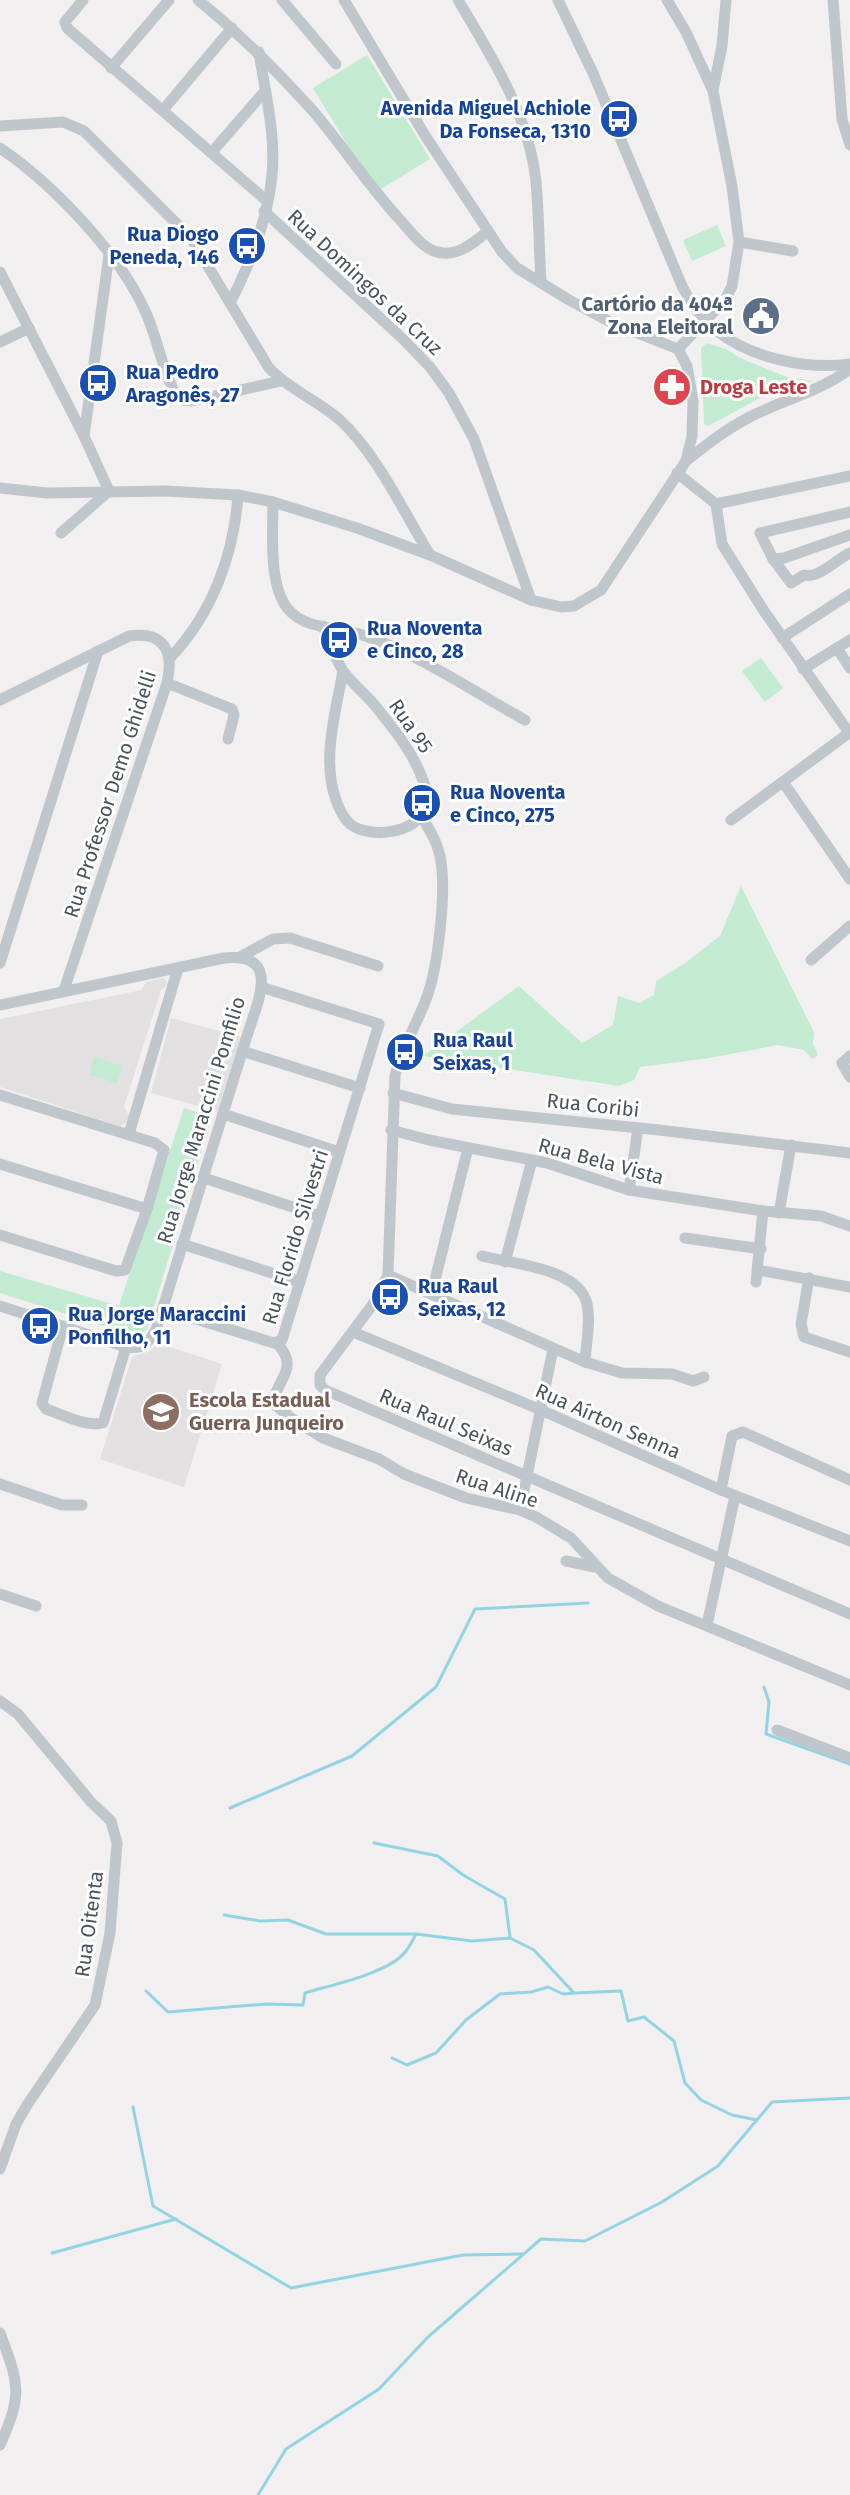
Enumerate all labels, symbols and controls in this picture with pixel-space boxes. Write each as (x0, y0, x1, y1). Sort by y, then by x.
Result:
place label: Avenida Miguel Achiole Da Fonseca, 1310 (380, 96, 591, 143)
bus stop icon: Avenida Miguel Achiole Da Fonseca, 1310 (598, 98, 640, 140)
street label: Rua Domingos da Cruz (283, 204, 447, 360)
place label: Rua Diogo Peneda, 146 (110, 222, 219, 269)
bus stop icon: Rua Diogo Peneda, 146 (226, 225, 268, 267)
place label: Cartório da 404ª Zona Eleitoral (582, 292, 733, 339)
public building icon: Cartório da 404ª Zona Eleitoral (740, 295, 782, 337)
place label: Rua Pedro Aragonês, 27 (125, 360, 239, 407)
bus stop icon: Rua Pedro Aragonês, 27 (77, 362, 119, 404)
pharmacy icon: Droga Leste (651, 366, 693, 408)
place label: Droga Leste (700, 375, 807, 399)
place label: Rua Noventa e Cinco, 28 (367, 616, 482, 663)
bus stop icon: Rua Noventa e Cinco, 28 (318, 619, 360, 661)
street label: Rua Professor Demo Ghidelli (59, 667, 161, 921)
street label: Rua 95 (384, 694, 438, 758)
place label: Rua Noventa e Cinco, 275 (450, 780, 565, 827)
bus stop icon: Rua Noventa e Cinco, 275 (401, 782, 443, 824)
street label: Rua Jorge Maraccini Pomfilio (152, 993, 250, 1247)
place label: Rua Raul Seixas, 1 (433, 1028, 513, 1075)
bus stop icon: Rua Raul Seixas, 1 (384, 1031, 426, 1073)
street label: Rua Coribi (545, 1088, 641, 1122)
street label: Rua Bela Vista (536, 1133, 666, 1189)
street label: Rua Florido Silvestri (257, 1146, 333, 1328)
place label: Rua Raul Seixas, 12 (418, 1274, 506, 1321)
bus stop icon: Rua Raul Seixas, 12 (369, 1276, 411, 1318)
place label: Rua Jorge Maraccini Ponfilho, 11 (68, 1302, 246, 1349)
bus stop icon: Rua Jorge Maraccini Ponfilho, 11 (19, 1305, 61, 1347)
street label: Rua Aírton Senna (532, 1378, 684, 1464)
street label: Rua Raul Seixas (376, 1383, 516, 1461)
place label: Escola Estadual Guerra Junqueiro (189, 1388, 344, 1435)
school or university icon: Escola Estadual Guerra Junqueiro (140, 1391, 182, 1433)
street label: Rua Aline (453, 1463, 541, 1513)
street label: Rua Oitenta (70, 1869, 108, 1979)

